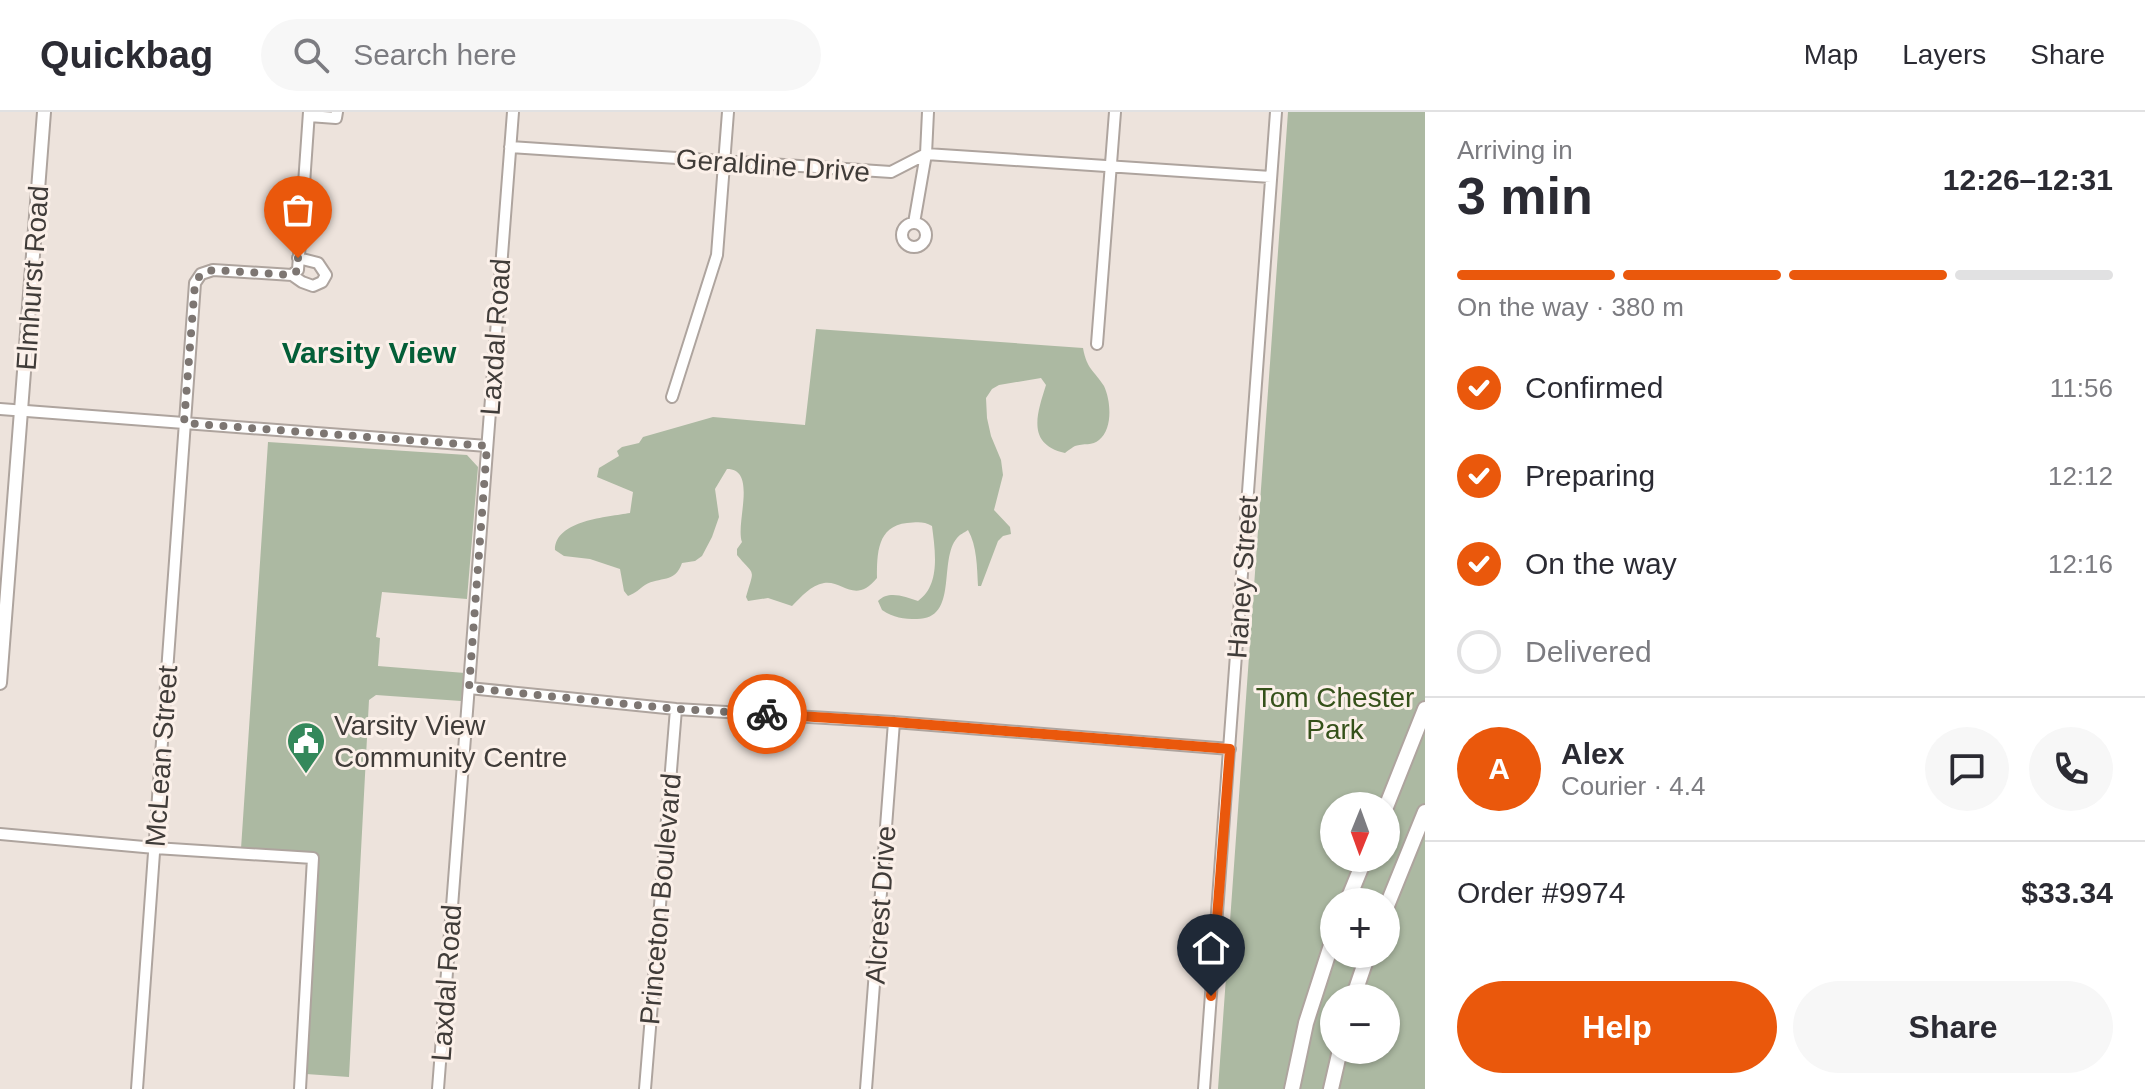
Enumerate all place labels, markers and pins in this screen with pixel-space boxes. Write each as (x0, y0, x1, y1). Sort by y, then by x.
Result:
pin (264, 176, 332, 258)
place label: Varsity View Community Centre (334, 710, 567, 773)
public building icon: Varsity View Community Centre (285, 720, 327, 775)
pin (1177, 914, 1245, 996)

